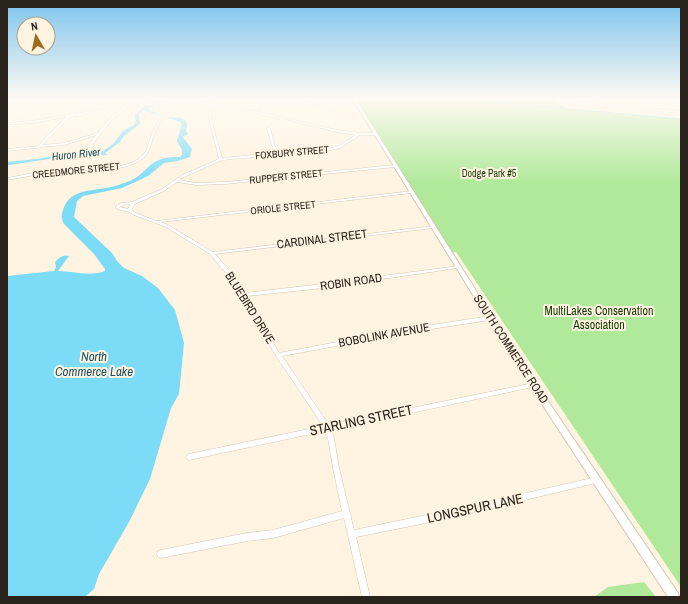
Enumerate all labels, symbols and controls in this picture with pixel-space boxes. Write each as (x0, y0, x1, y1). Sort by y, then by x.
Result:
north arrow (16, 16, 56, 56)
text: N (30, 19, 39, 34)
street label: FOXBURY STREET (255, 143, 329, 162)
water label: Huron River (51, 144, 102, 164)
street label: CREEDMORE STREET (32, 159, 120, 182)
street label: RUPPERT STREET (249, 166, 323, 187)
park label: Dodge Park #5 (462, 167, 517, 180)
street label: ORIOLE STREET (250, 198, 316, 217)
street label: CARDINAL STREET (276, 226, 368, 252)
street label: BLUEBIRD DRIVE (221, 269, 279, 347)
street label: ROBIN ROAD (319, 270, 383, 294)
street label: SOUTH COMMERCE ROAD (470, 291, 552, 407)
park label: MultiLakes Conservation Association (545, 303, 653, 333)
street label: BOBOLINK AVENUE (337, 319, 431, 351)
water label: North Commerce Lake (55, 348, 133, 380)
street label: STARLING STREET (308, 400, 414, 440)
street label: LONGSPUR LANE (425, 489, 525, 527)

